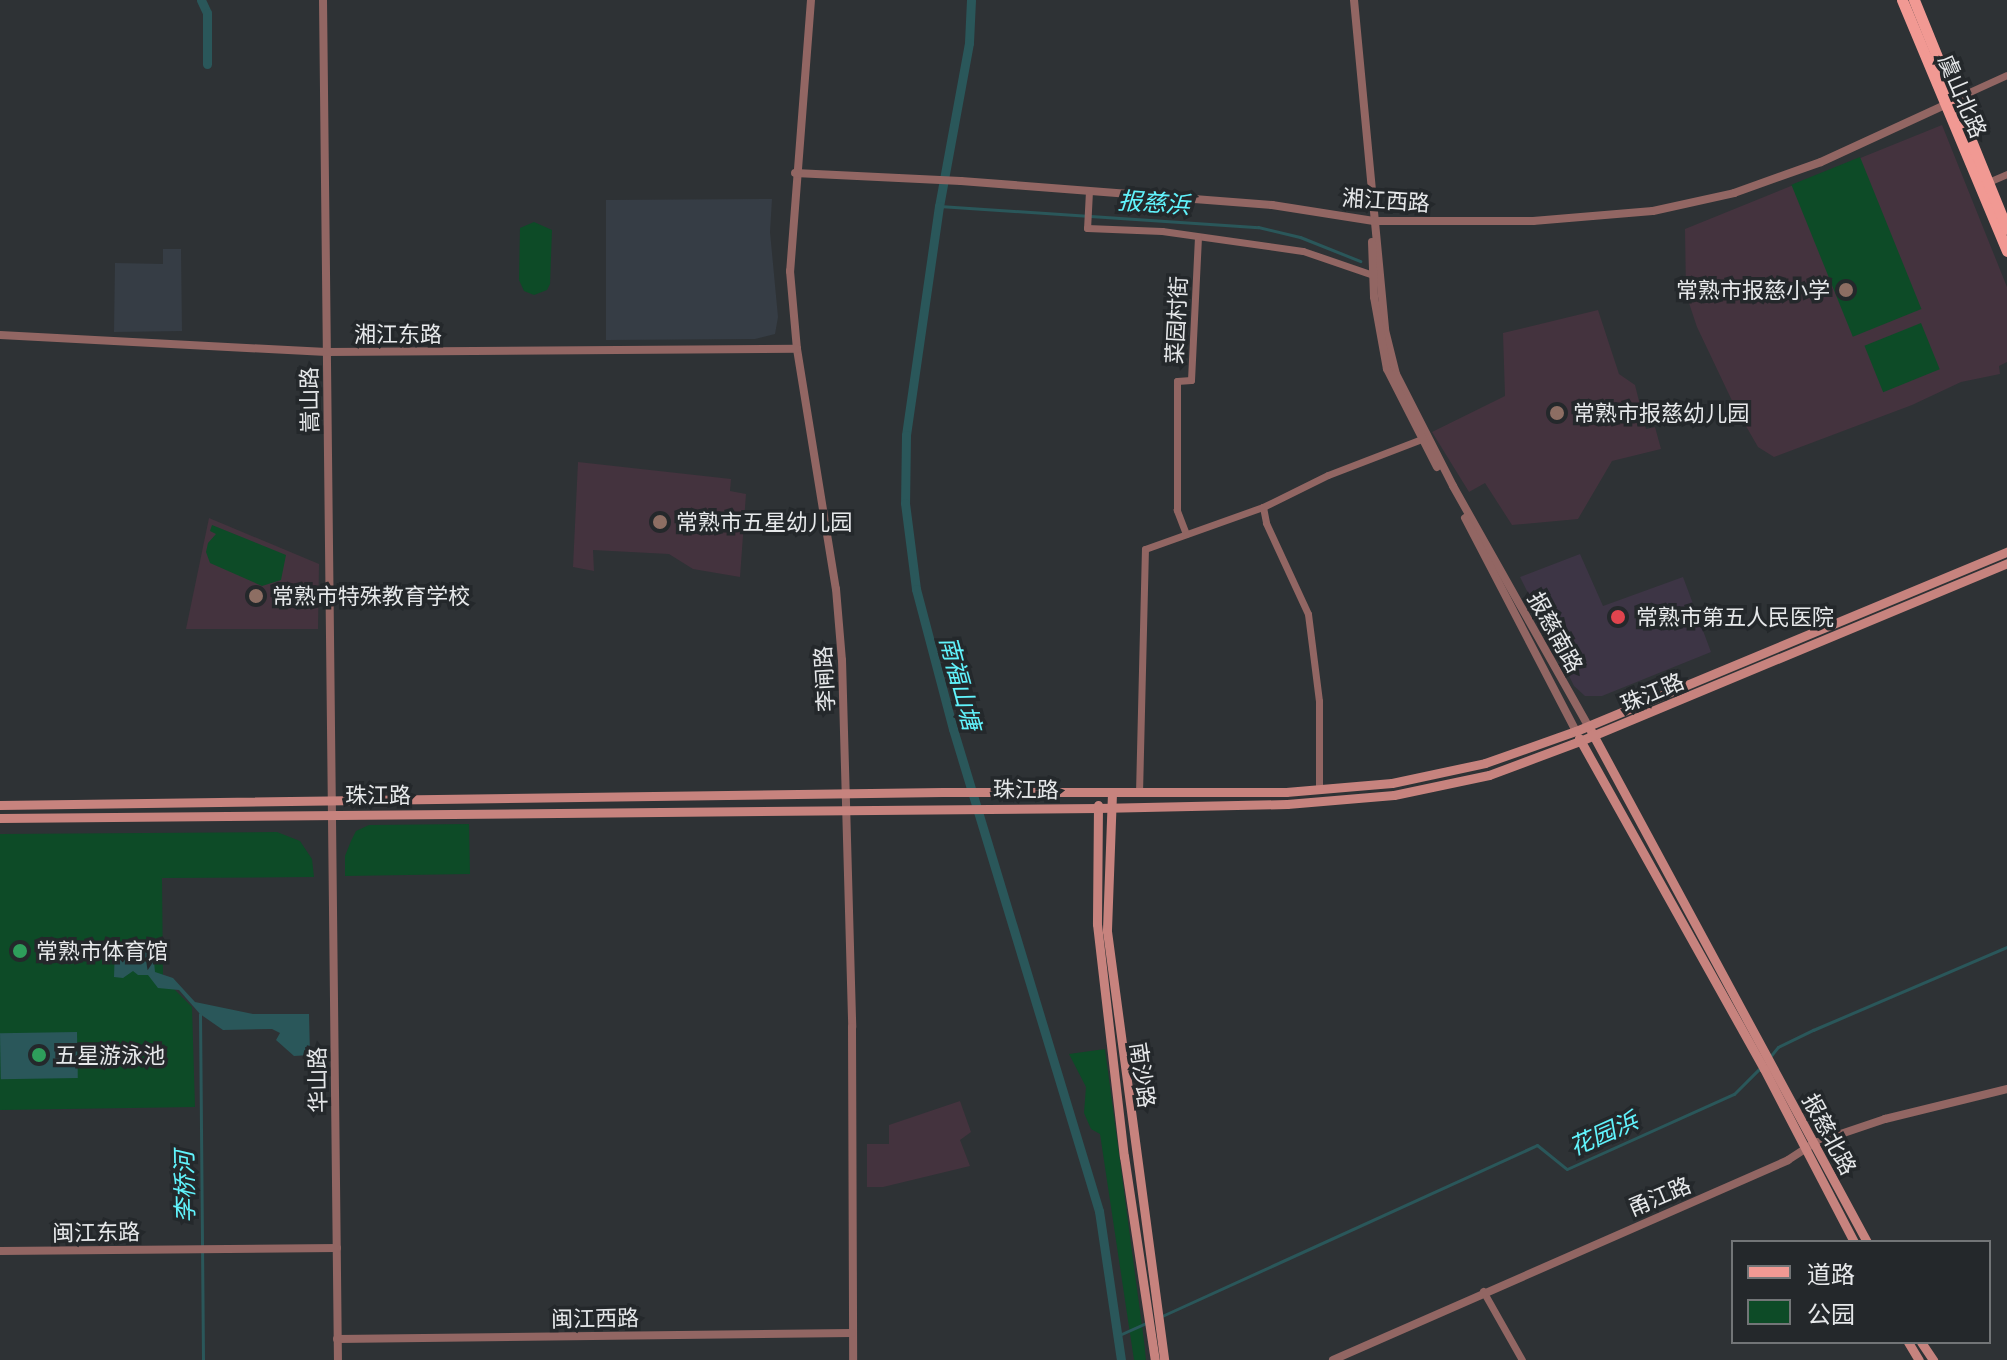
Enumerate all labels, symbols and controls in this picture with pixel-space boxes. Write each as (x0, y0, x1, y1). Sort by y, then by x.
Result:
street label: 虞山北路 (1934, 50, 1992, 142)
street label: 湘江西路 (1341, 184, 1431, 216)
water label: 报慈浜 (1117, 185, 1191, 219)
street label: 菜园村街 (1161, 275, 1191, 365)
place label: 常熟市报慈小学 (1676, 277, 1830, 303)
marker: 常熟市报慈小学 (1837, 281, 1855, 299)
street label: 湘江东路 (354, 321, 442, 347)
street label: 嵩山路 (295, 367, 323, 433)
place label: 常熟市报慈幼儿园 (1573, 400, 1749, 426)
marker: 常熟市报慈幼儿园 (1548, 404, 1566, 422)
place label: 常熟市五星幼儿园 (676, 509, 852, 535)
marker: 常熟市五星幼儿园 (651, 513, 669, 531)
place label: 常熟市特殊教育学校 (272, 583, 470, 609)
marker: 常熟市特殊教育学校 (247, 587, 265, 605)
street label: 报慈南路 (1523, 587, 1589, 677)
place label: 常熟市第五人民医院 (1636, 604, 1834, 630)
marker: 常熟市第五人民医院 (1607, 606, 1629, 628)
water label: 南福山塘 (935, 633, 987, 733)
street label: 李闸路 (809, 645, 839, 713)
street label: 珠江路 (1616, 667, 1688, 717)
street label: 珠江路 (993, 775, 1059, 803)
street label: 珠江路 (345, 782, 411, 808)
place label: 常熟市体育馆 (36, 938, 168, 964)
marker: 常熟市体育馆 (11, 942, 29, 960)
street label: 南沙路 (1125, 1040, 1161, 1110)
place label: 五星游泳池 (55, 1042, 165, 1068)
marker: 五星游泳池 (30, 1046, 48, 1064)
street label: 华山路 (303, 1047, 331, 1113)
street label: 报慈北路 (1798, 1089, 1862, 1179)
water label: 花园浜 (1564, 1105, 1642, 1161)
water label: 李桥河 (169, 1151, 199, 1223)
street label: 甬江路 (1623, 1171, 1695, 1221)
street label: 闽江东路 (52, 1218, 140, 1246)
legend (1731, 1240, 1991, 1344)
text: 道路 (1807, 1259, 1855, 1288)
text: 公园 (1807, 1299, 1855, 1328)
street label: 闽江西路 (551, 1304, 639, 1332)

